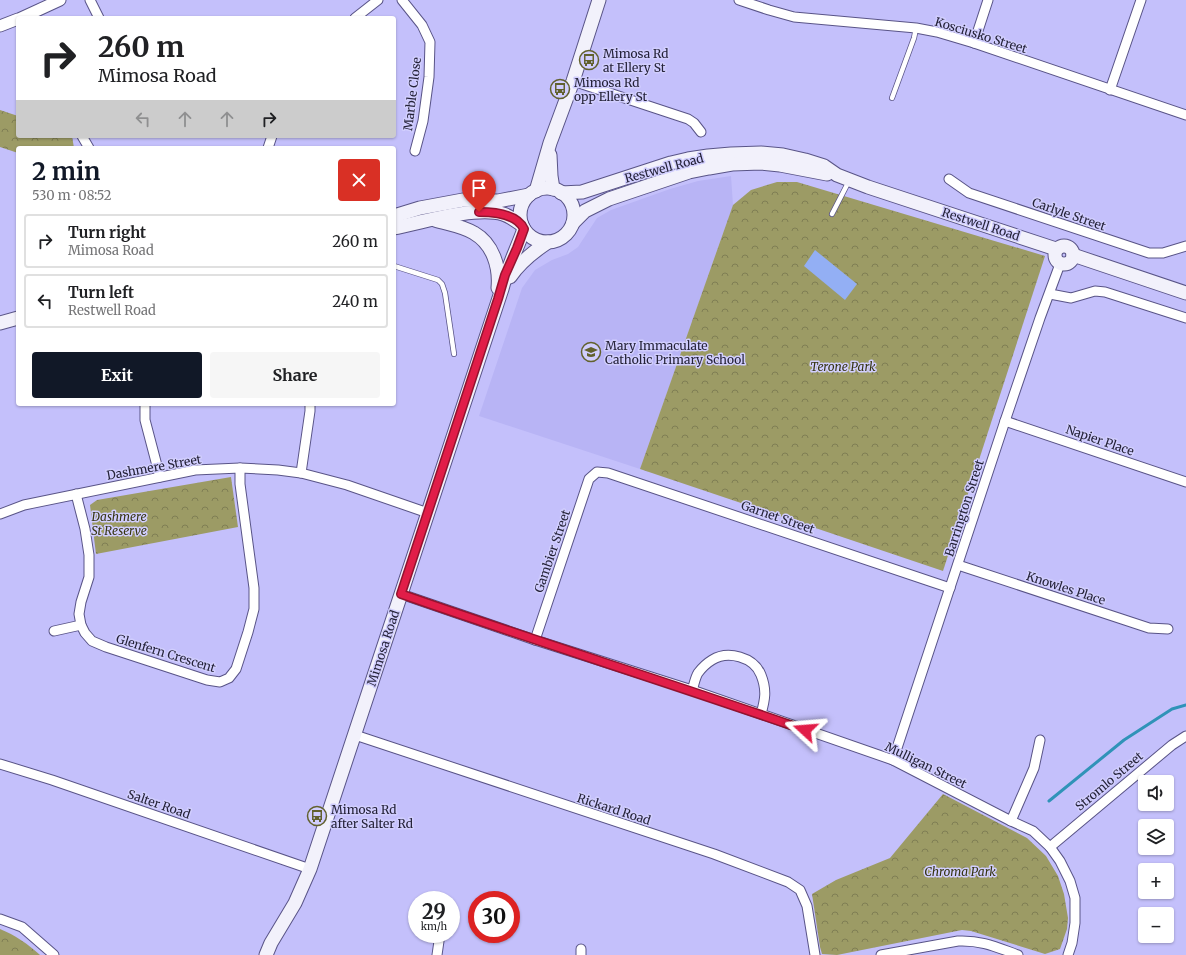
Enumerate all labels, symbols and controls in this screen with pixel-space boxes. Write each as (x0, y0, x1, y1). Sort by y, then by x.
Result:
street label: Kosciusko Street (933, 14, 1029, 56)
text: 260 m (98, 29, 184, 65)
icon: right (32, 32, 84, 84)
place label: Mimosa Rd at Ellery St (603, 46, 669, 75)
bus stop icon: Mimosa Rd at Ellery St (578, 49, 600, 71)
street label: Marble Close (400, 56, 424, 132)
text: Mimosa Road (98, 64, 217, 87)
place label: Mimosa Rd opp Ellery St (574, 75, 648, 104)
bus stop icon: Mimosa Rd opp Ellery St (549, 78, 571, 100)
icon: left (132, 108, 154, 130)
icon: ahead (174, 108, 196, 130)
icon: ahead (216, 108, 238, 130)
icon: right (258, 108, 280, 130)
street label: Restwell Road (623, 150, 705, 186)
text: 2 min (32, 156, 100, 187)
button: close (338, 159, 380, 201)
pin (462, 171, 496, 212)
icon: arrive (468, 177, 490, 199)
text: 530 m · 08:52 (32, 187, 112, 204)
street label: Carlyle Street (1030, 194, 1108, 234)
street label: Restwell Road (940, 204, 1022, 244)
text: Turn right (68, 223, 146, 242)
icon: right (34, 230, 56, 252)
text: 260 m (332, 232, 378, 251)
text: Mimosa Road (68, 242, 154, 259)
text: Turn left (68, 283, 134, 302)
icon: left (34, 290, 56, 312)
text: 240 m (332, 292, 378, 311)
text: Restwell Road (68, 302, 156, 319)
place label: Mary Immaculate Catholic Primary School (605, 338, 745, 367)
school or university icon: Mary Immaculate Catholic Primary School (580, 341, 602, 363)
button: Exit (32, 352, 202, 398)
button: Share (210, 352, 380, 398)
park label: Terone Park (810, 359, 876, 374)
street label: Napier Place (1064, 421, 1136, 459)
street label: Dashmere Street (105, 451, 203, 483)
street label: Barrington Street (941, 457, 987, 558)
street label: Garnet Street (739, 497, 817, 537)
street label: Gambier Street (531, 507, 573, 594)
park label: Dashmere St Reserve (90, 509, 147, 538)
street label: Knowles Place (1025, 568, 1107, 608)
street label: Mimosa Road (364, 608, 402, 688)
street label: Glenfern Crescent (114, 631, 218, 675)
position arrow (784, 709, 826, 751)
street label: Mulligan Street (883, 739, 970, 791)
street label: Stromlo Street (1072, 748, 1146, 814)
map controls (1138, 775, 1174, 943)
button: sound (1138, 775, 1174, 811)
street label: Salter Road (126, 786, 192, 822)
street label: Rickard Road (575, 790, 653, 828)
place label: Mimosa Rd after Salter Rd (331, 802, 413, 831)
bus stop icon: Mimosa Rd after Salter Rd (306, 805, 328, 827)
button: layers (1138, 819, 1174, 855)
button: + (1138, 863, 1174, 899)
park label: Chroma Park (924, 864, 996, 879)
speed limit sign: 30 (468, 891, 520, 943)
text: 29 (422, 899, 446, 924)
button: − (1138, 907, 1174, 943)
text: km/h (421, 920, 447, 933)

